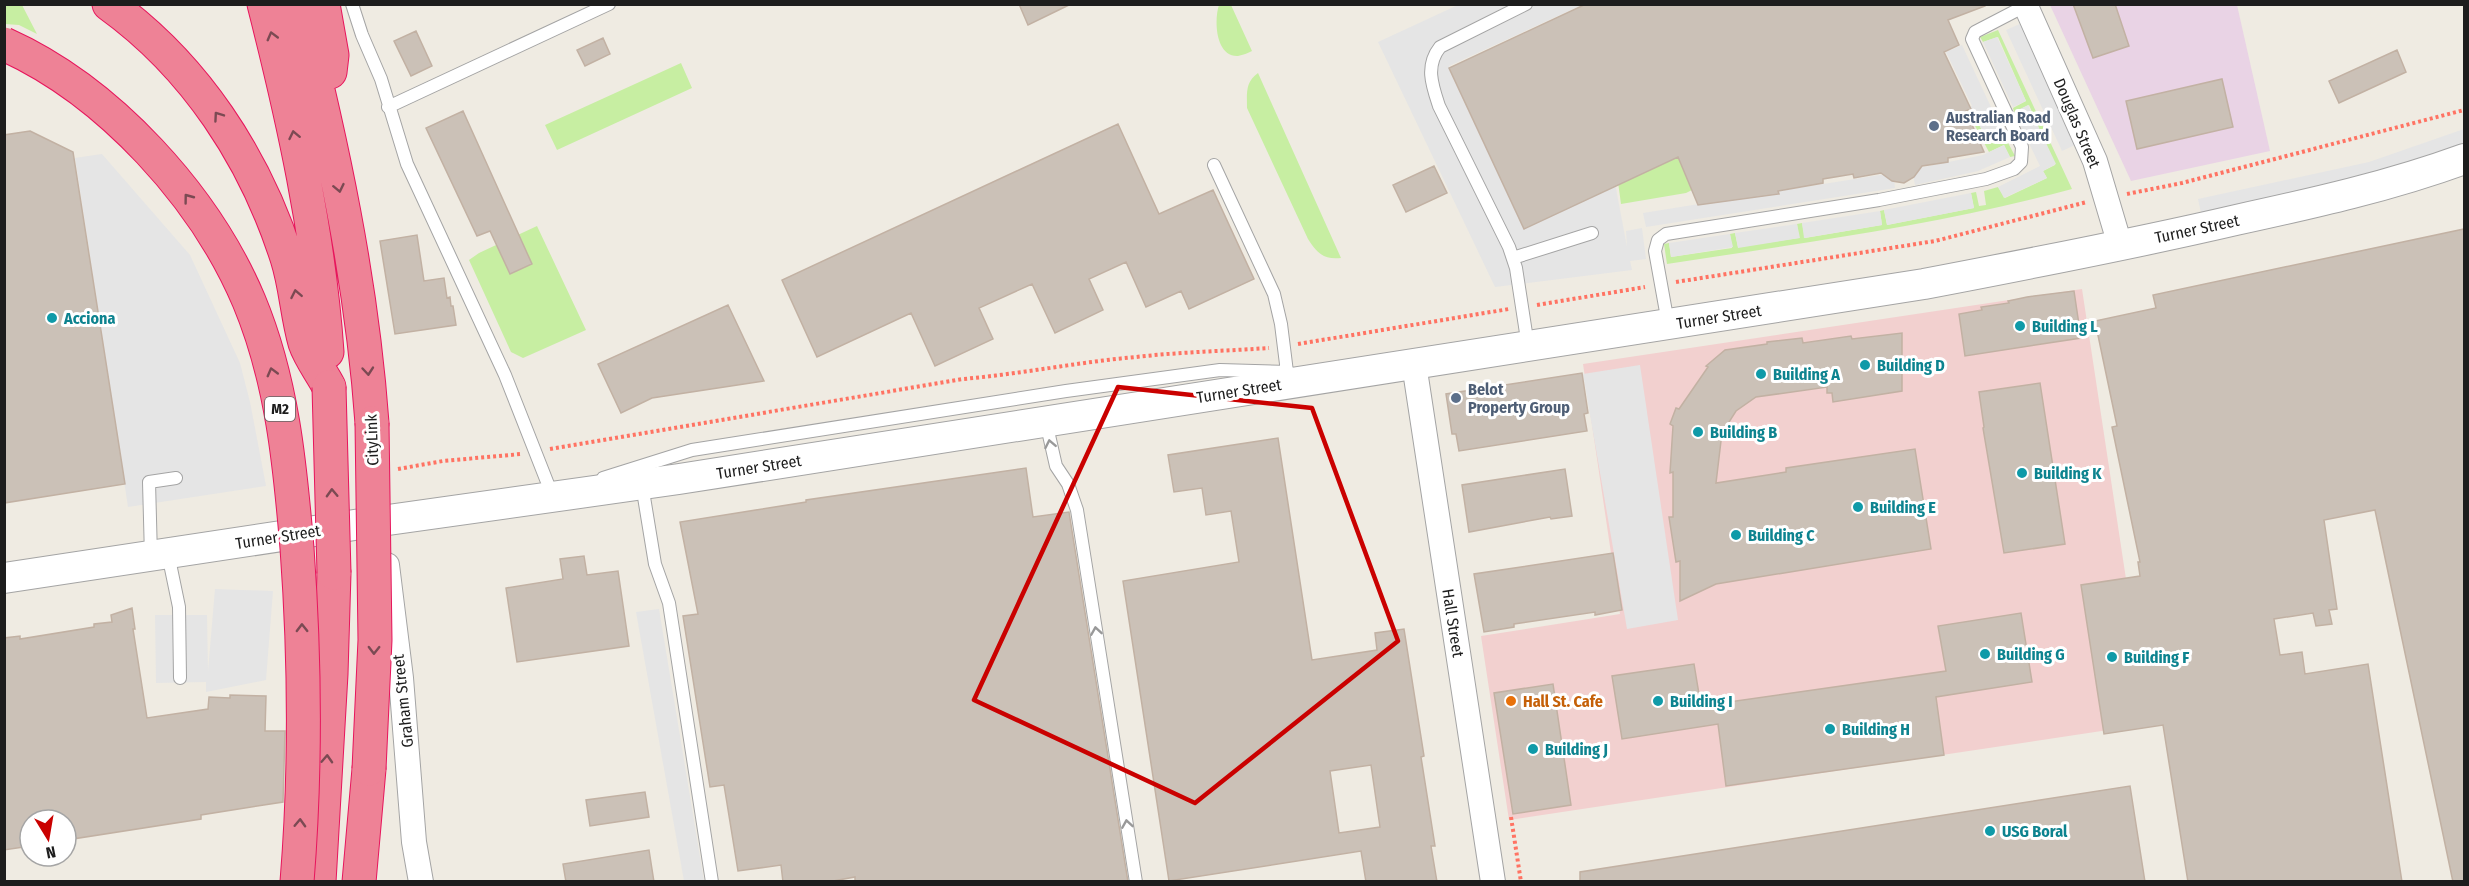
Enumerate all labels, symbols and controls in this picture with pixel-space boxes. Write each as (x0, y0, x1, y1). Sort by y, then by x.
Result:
one-way arrow (266, 31, 279, 41)
street label: Douglas Street (2050, 75, 2105, 171)
place label: Australian Road Research Board (1945, 108, 2051, 145)
one-way arrow (214, 112, 225, 123)
marker: Australian Road Research Board (1927, 119, 1941, 133)
one-way arrow (288, 131, 301, 141)
one-way arrow (332, 182, 345, 192)
one-way arrow (185, 193, 196, 204)
street label: Turner Street (2153, 211, 2242, 247)
one-way arrow (290, 289, 303, 299)
street label: Turner Street (1675, 301, 1764, 333)
place label: Acciona (63, 309, 115, 328)
marker: Acciona (45, 311, 59, 325)
place label: Building L (2032, 317, 2098, 336)
marker: Building L (2013, 319, 2027, 333)
place label: Building D (1877, 356, 1945, 375)
marker: Building D (1858, 358, 1872, 372)
place label: Building A (1773, 365, 1840, 384)
one-way arrow (361, 366, 374, 376)
one-way arrow (267, 367, 280, 377)
marker: Building A (1754, 367, 1768, 381)
street label: Turner Street (1195, 375, 1284, 407)
place label: Belot Property Group (1468, 380, 1570, 417)
marker: Belot Property Group (1449, 391, 1463, 405)
road number: M2 (265, 397, 295, 421)
street label: CityLink (362, 413, 382, 466)
place label: Building B (1710, 423, 1777, 442)
marker: Building B (1691, 425, 1705, 439)
one-way arrow (1044, 439, 1057, 449)
street label: Turner Street (715, 451, 804, 483)
place label: Building K (2034, 464, 2102, 483)
marker: Building K (2015, 466, 2029, 480)
one-way arrow (325, 489, 338, 498)
place label: Building E (1870, 498, 1936, 517)
marker: Building E (1851, 500, 1865, 514)
street label: Turner Street (234, 521, 323, 553)
place label: Building C (1748, 526, 1815, 545)
marker: Building C (1729, 528, 1743, 542)
street label: Hall Street (1438, 587, 1468, 659)
one-way arrow (296, 624, 308, 633)
one-way arrow (1091, 626, 1103, 636)
one-way arrow (368, 645, 381, 654)
place label: Building G (1997, 645, 2065, 664)
marker: Building G (1978, 647, 1992, 661)
place label: Building F (2124, 648, 2189, 667)
marker: Building F (2105, 650, 2119, 664)
street label: Graham Street (389, 653, 417, 749)
place label: Hall St. Cafe (1523, 692, 1603, 711)
place label: Building I (1670, 692, 1733, 711)
marker: Hall St. Cafe (1504, 694, 1518, 708)
marker: Building I (1651, 694, 1665, 708)
place label: Building H (1842, 720, 1910, 739)
marker: Building H (1823, 722, 1837, 736)
place label: Building J (1545, 740, 1608, 759)
marker: Building J (1526, 742, 1540, 756)
one-way arrow (320, 754, 333, 763)
north arrow (18, 808, 78, 868)
one-way arrow (293, 819, 306, 828)
one-way arrow (1121, 819, 1133, 828)
place label: USG Boral (2002, 822, 2068, 841)
marker: USG Boral (1983, 824, 1997, 838)
text: N (44, 842, 57, 862)

